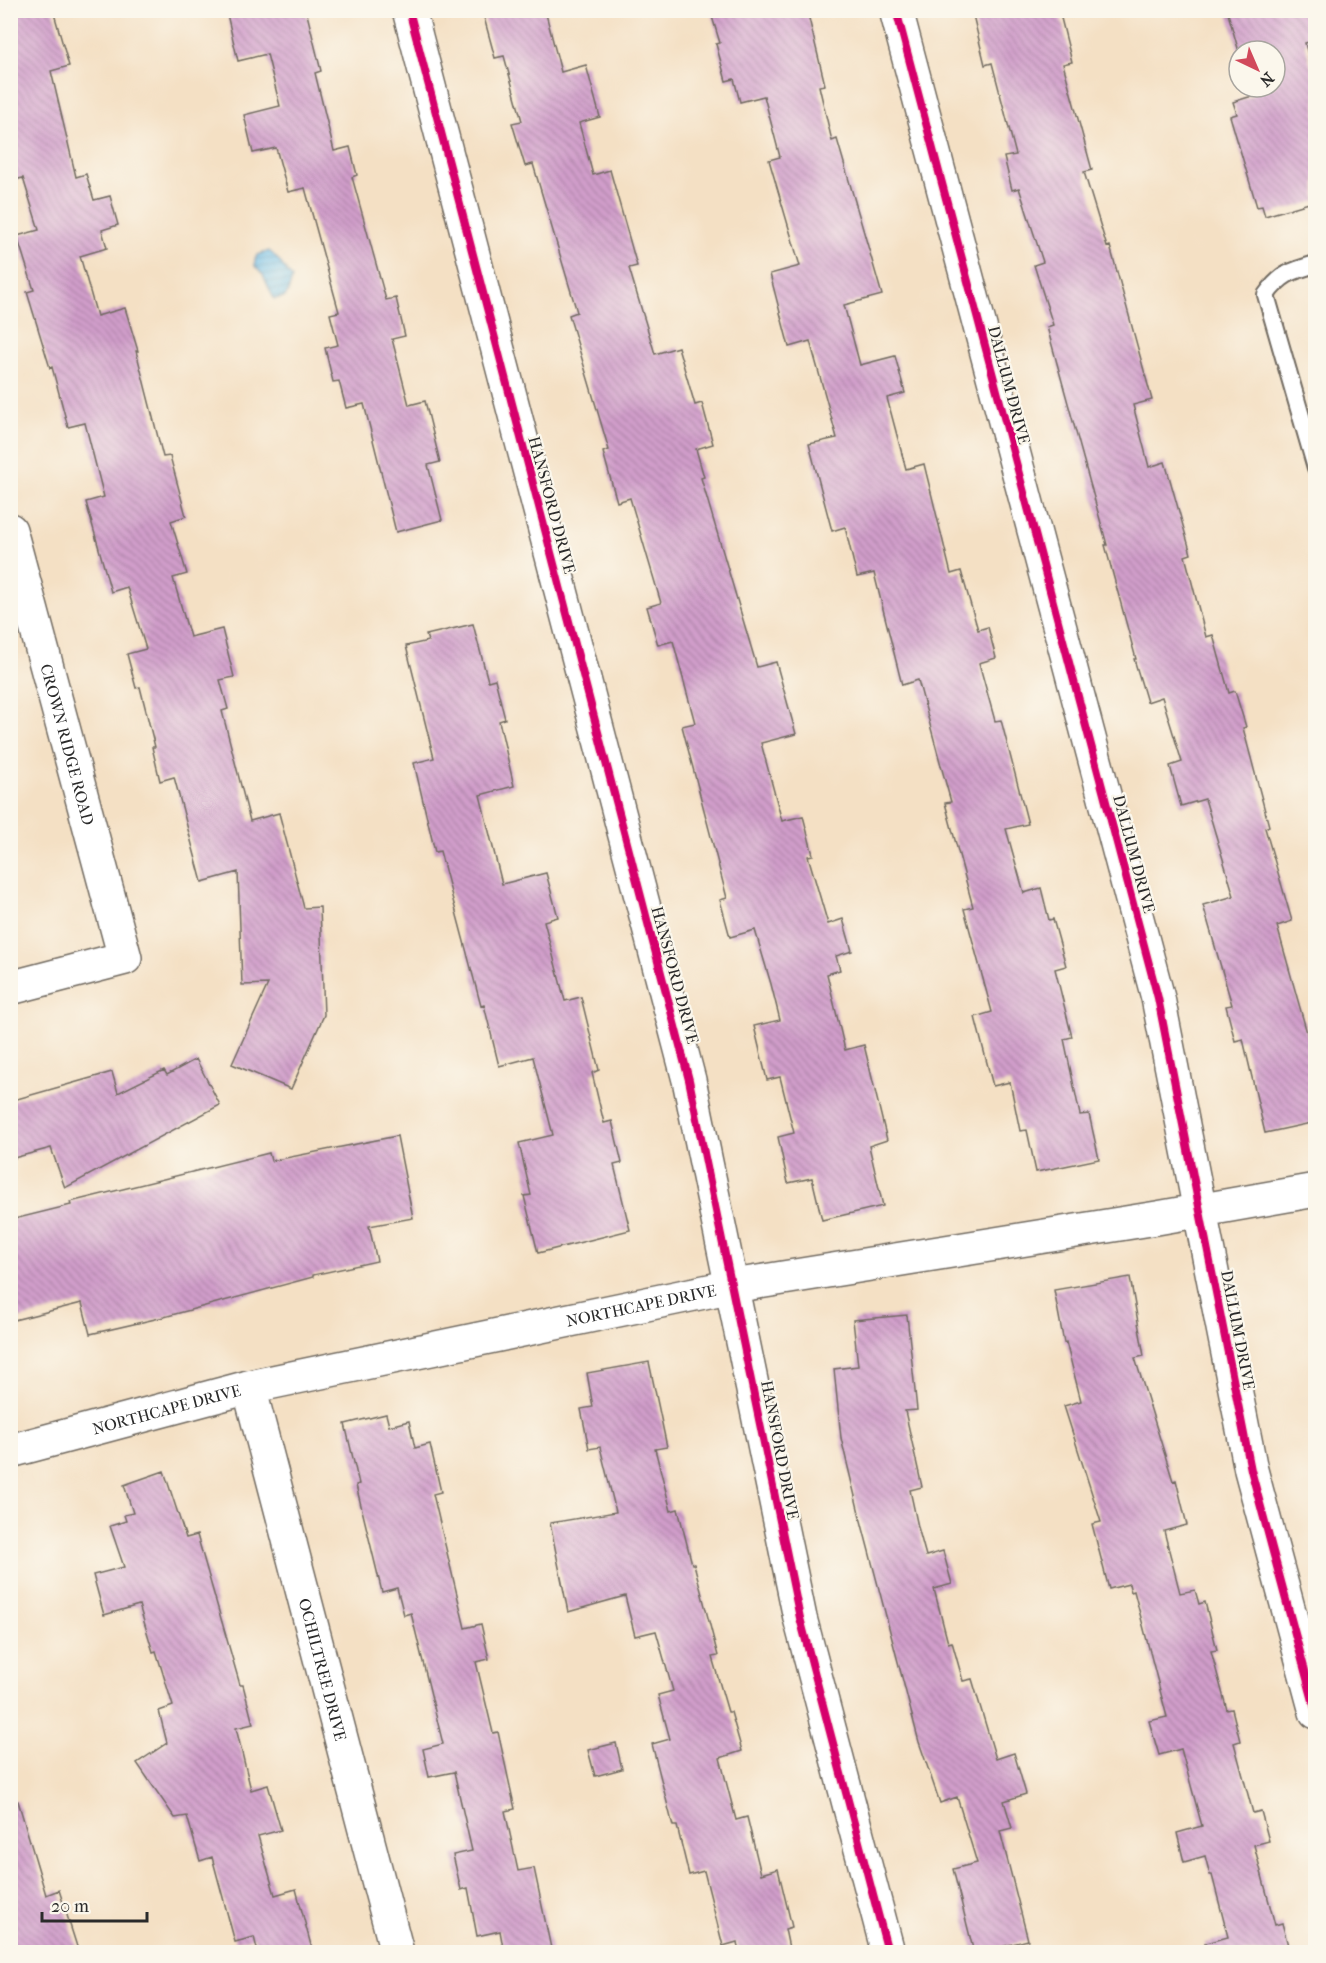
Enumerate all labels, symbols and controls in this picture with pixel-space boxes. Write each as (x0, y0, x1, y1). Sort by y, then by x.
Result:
north arrow (1227, 39, 1287, 99)
text: N (1255, 68, 1278, 91)
street label: DALLUM DRIVE (984, 324, 1034, 447)
street label: HANSFORD DRIVE (524, 434, 580, 576)
street label: CROWN RIDGE ROAD (37, 662, 98, 827)
street label: DALLUM DRIVE (1109, 793, 1159, 916)
street label: HANSFORD DRIVE (647, 904, 703, 1046)
street label: DALLUM DRIVE (1217, 1268, 1259, 1392)
street label: NORTHCAPE DRIVE (564, 1280, 718, 1330)
street label: HANSFORD DRIVE (757, 1379, 803, 1522)
street label: NORTHCAPE DRIVE (90, 1380, 243, 1438)
street label: OCHILTREE DRIVE (295, 1596, 351, 1743)
scale bar (42, 1885, 147, 1923)
text: 20 m (51, 1896, 89, 1917)

